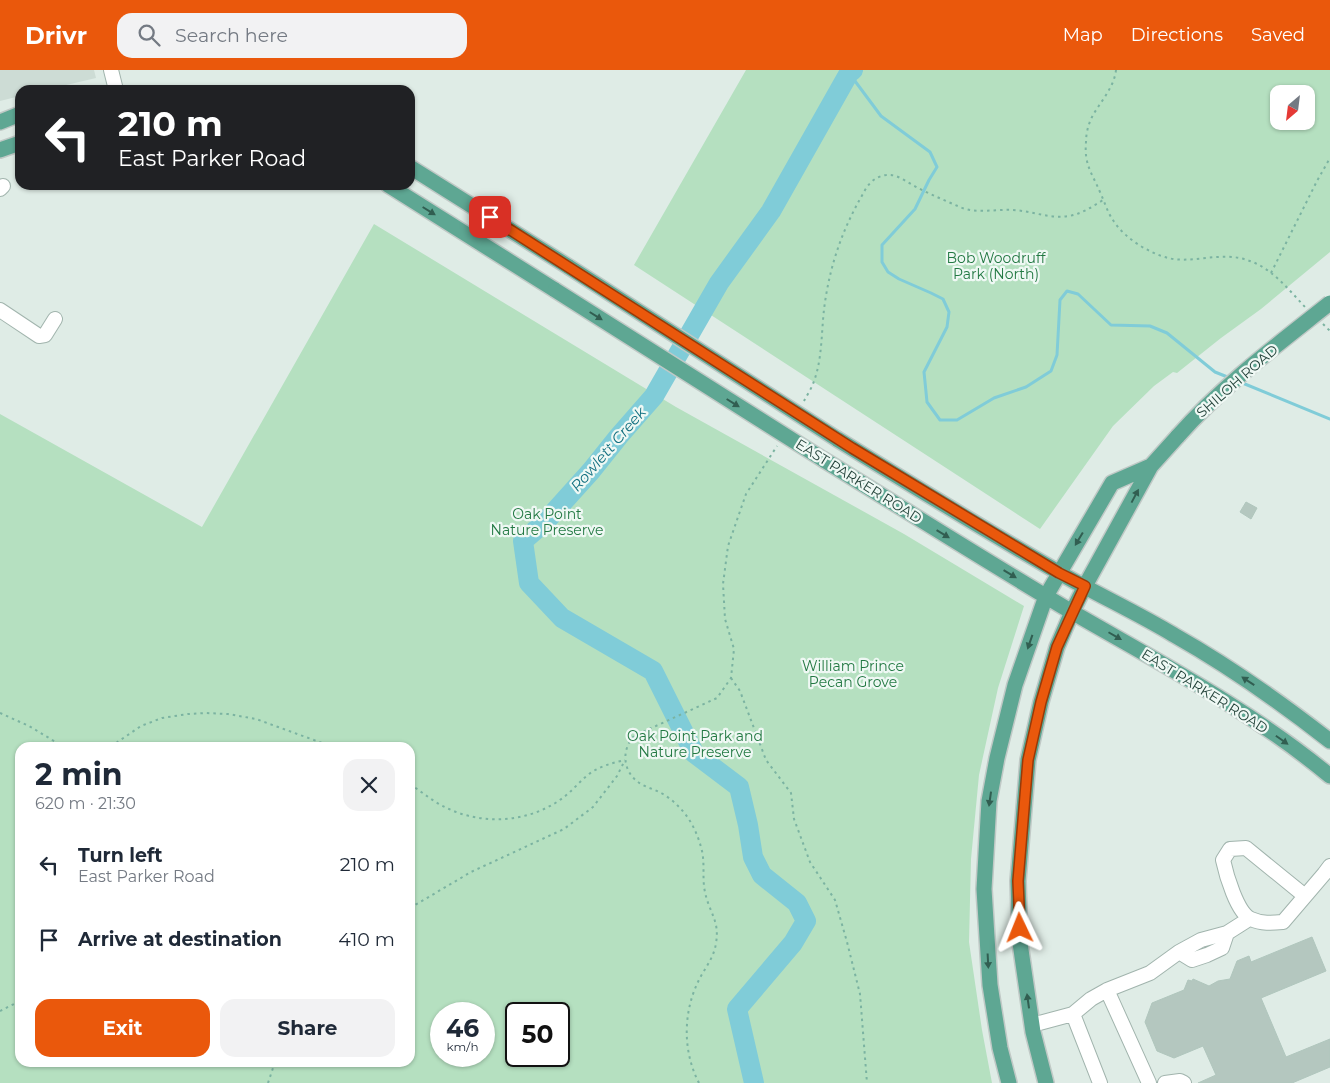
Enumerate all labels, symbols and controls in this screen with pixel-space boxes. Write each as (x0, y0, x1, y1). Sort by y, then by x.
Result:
search box (117, 13, 467, 58)
text: Drivr (25, 21, 87, 50)
icon: search (135, 21, 163, 49)
text: Search here (175, 24, 288, 47)
text: Map (1063, 24, 1103, 46)
text: Directions (1131, 24, 1223, 46)
text: Saved (1251, 24, 1305, 46)
north arrow (1270, 85, 1315, 130)
map controls (1270, 85, 1315, 130)
text: 210 m (118, 102, 223, 145)
icon: left (35, 105, 100, 170)
text: East Parker Road (118, 145, 306, 172)
pin (469, 196, 511, 238)
icon: arrive (476, 203, 504, 231)
one-way arrow (422, 206, 436, 216)
park label: Bob Woodruff Park (North) (947, 249, 1047, 283)
one-way arrow (589, 311, 603, 321)
street label: SHILOH ROAD (1192, 341, 1282, 421)
one-way arrow (727, 398, 740, 408)
water label: Rowlett Creek (566, 402, 651, 495)
street label: EAST PARKER ROAD (792, 435, 926, 527)
one-way arrow (1131, 488, 1139, 503)
park label: Oak Point Nature Preserve (491, 505, 603, 539)
one-way arrow (937, 529, 950, 538)
one-way arrow (1075, 532, 1084, 545)
one-way arrow (1003, 570, 1017, 579)
one-way arrow (1108, 631, 1121, 640)
one-way arrow (1026, 635, 1034, 650)
street label: EAST PARKER ROAD (1138, 645, 1272, 737)
park label: William Prince Pecan Grove (802, 657, 904, 691)
one-way arrow (1242, 677, 1255, 686)
park label: Oak Point Park and Nature Preserve (627, 727, 763, 761)
one-way arrow (1276, 735, 1289, 745)
text: 2 min (35, 756, 122, 793)
button: close (343, 759, 395, 811)
one-way arrow (986, 791, 994, 807)
text: 620 m · 21:30 (35, 794, 136, 813)
text: Turn left (78, 844, 163, 867)
icon: left (35, 851, 63, 879)
text: 210 m (340, 853, 395, 876)
text: East Parker Road (78, 867, 215, 886)
position arrow (993, 901, 1045, 953)
icon: arrive (35, 926, 63, 954)
text: Arrive at destination (78, 928, 282, 951)
text: 410 m (338, 928, 395, 951)
one-way arrow (985, 954, 993, 970)
one-way arrow (1024, 993, 1032, 1009)
button: Exit (35, 999, 210, 1057)
button: Share (220, 999, 395, 1057)
speed limit sign: 50 (505, 1002, 570, 1067)
text: 46 (446, 1013, 479, 1043)
text: km/h (446, 1039, 479, 1054)

